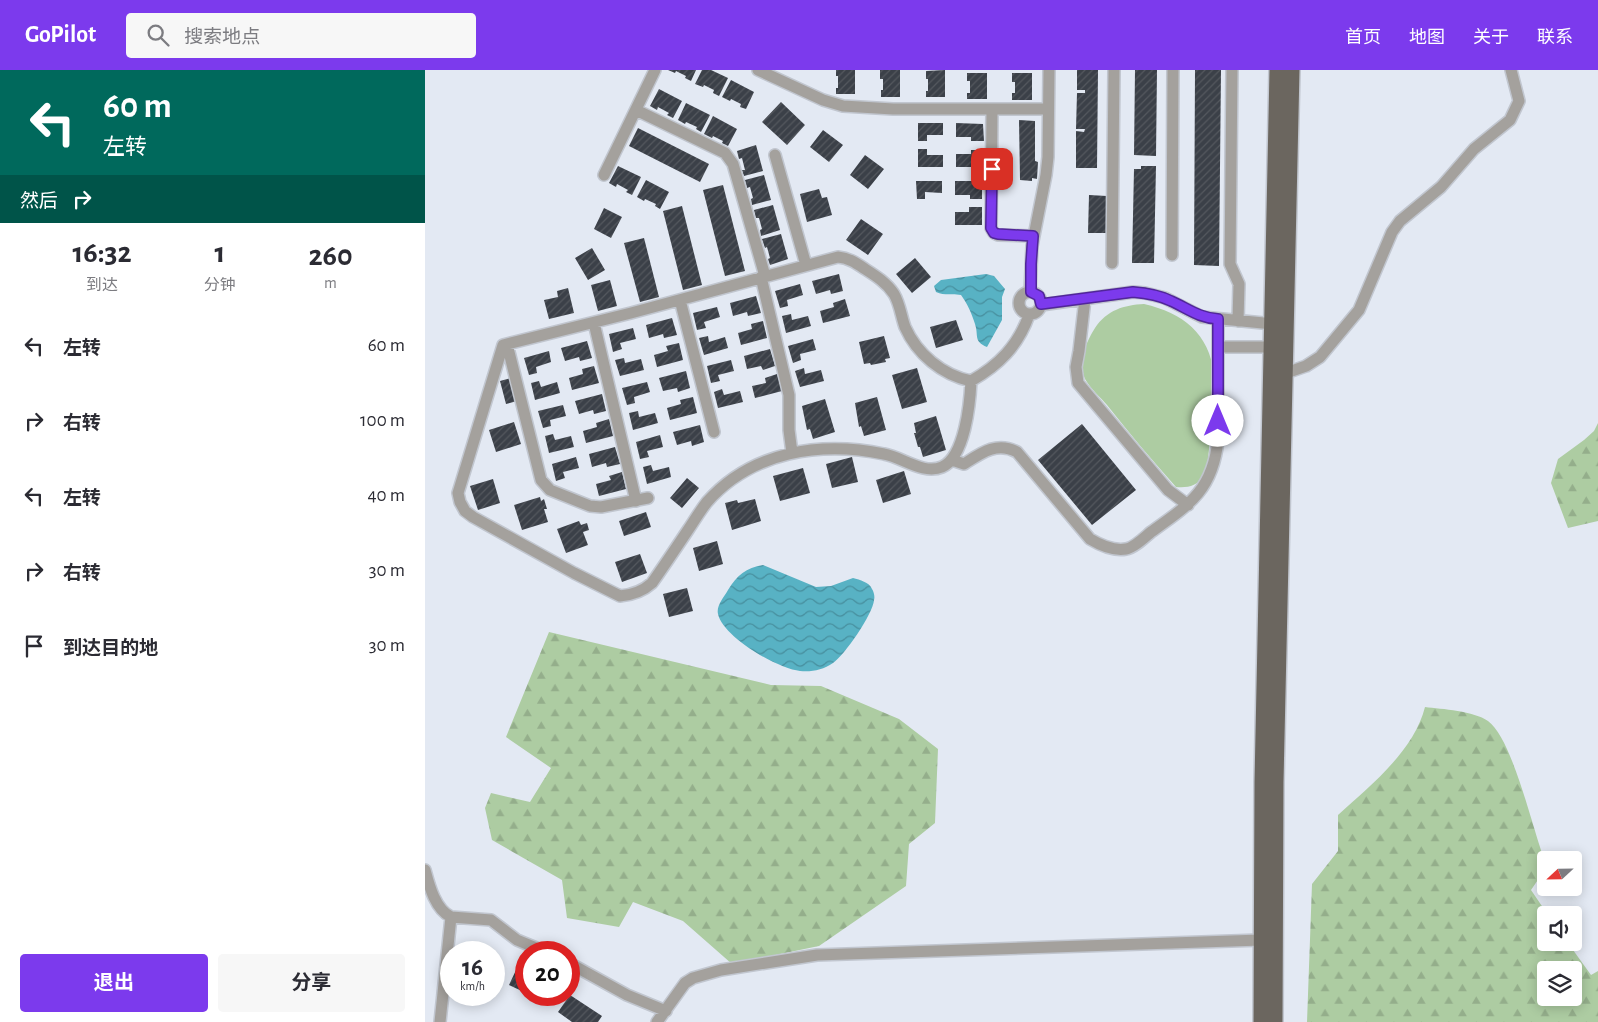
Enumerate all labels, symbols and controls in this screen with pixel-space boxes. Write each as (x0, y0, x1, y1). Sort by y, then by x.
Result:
search box (126, 13, 476, 58)
icon: search (144, 21, 172, 49)
text: GoPilot (25, 23, 96, 47)
text: 搜索地点 (184, 28, 260, 47)
text: 首页 (1345, 29, 1381, 47)
text: 地图 (1409, 29, 1445, 47)
text: 关于 (1473, 29, 1509, 47)
text: 联系 (1537, 29, 1573, 47)
text: 60 m (103, 89, 172, 124)
icon: left (20, 90, 85, 155)
text: 左转 (103, 136, 147, 158)
pin (971, 148, 1013, 190)
icon: arrive (978, 155, 1006, 183)
icon: right (68, 185, 96, 213)
text: 然后 (20, 192, 58, 211)
text: 16:32 (72, 238, 132, 268)
text: 1 (215, 238, 225, 268)
text: 260 (308, 241, 353, 271)
text: m (324, 275, 337, 291)
text: 到达 (86, 277, 118, 293)
text: 分钟 (204, 277, 236, 293)
icon: left (20, 332, 48, 360)
text: 60 m (368, 336, 405, 355)
text: 左转 (63, 339, 101, 358)
position arrow (1191, 394, 1243, 446)
icon: right (20, 407, 48, 435)
text: 100 m (360, 411, 405, 430)
text: 右转 (63, 414, 101, 433)
icon: left (20, 482, 48, 510)
text: 40 m (367, 486, 405, 505)
text: 左转 (63, 489, 101, 508)
icon: right (20, 557, 48, 585)
text: 30 m (369, 561, 405, 580)
text: 右转 (63, 564, 101, 583)
icon: arrive (20, 632, 48, 660)
text: 30 m (369, 636, 405, 655)
text: 到达目的地 (63, 639, 158, 658)
north arrow (1537, 851, 1583, 896)
map controls (1537, 851, 1582, 1006)
button: sound (1537, 906, 1582, 951)
speed limit sign: 20 (515, 941, 580, 1006)
button: 退出 (20, 954, 208, 1012)
button: 分享 (218, 954, 405, 1012)
text: 16 (462, 955, 483, 980)
button: layers (1537, 961, 1582, 1006)
text: km/h (460, 980, 485, 992)

